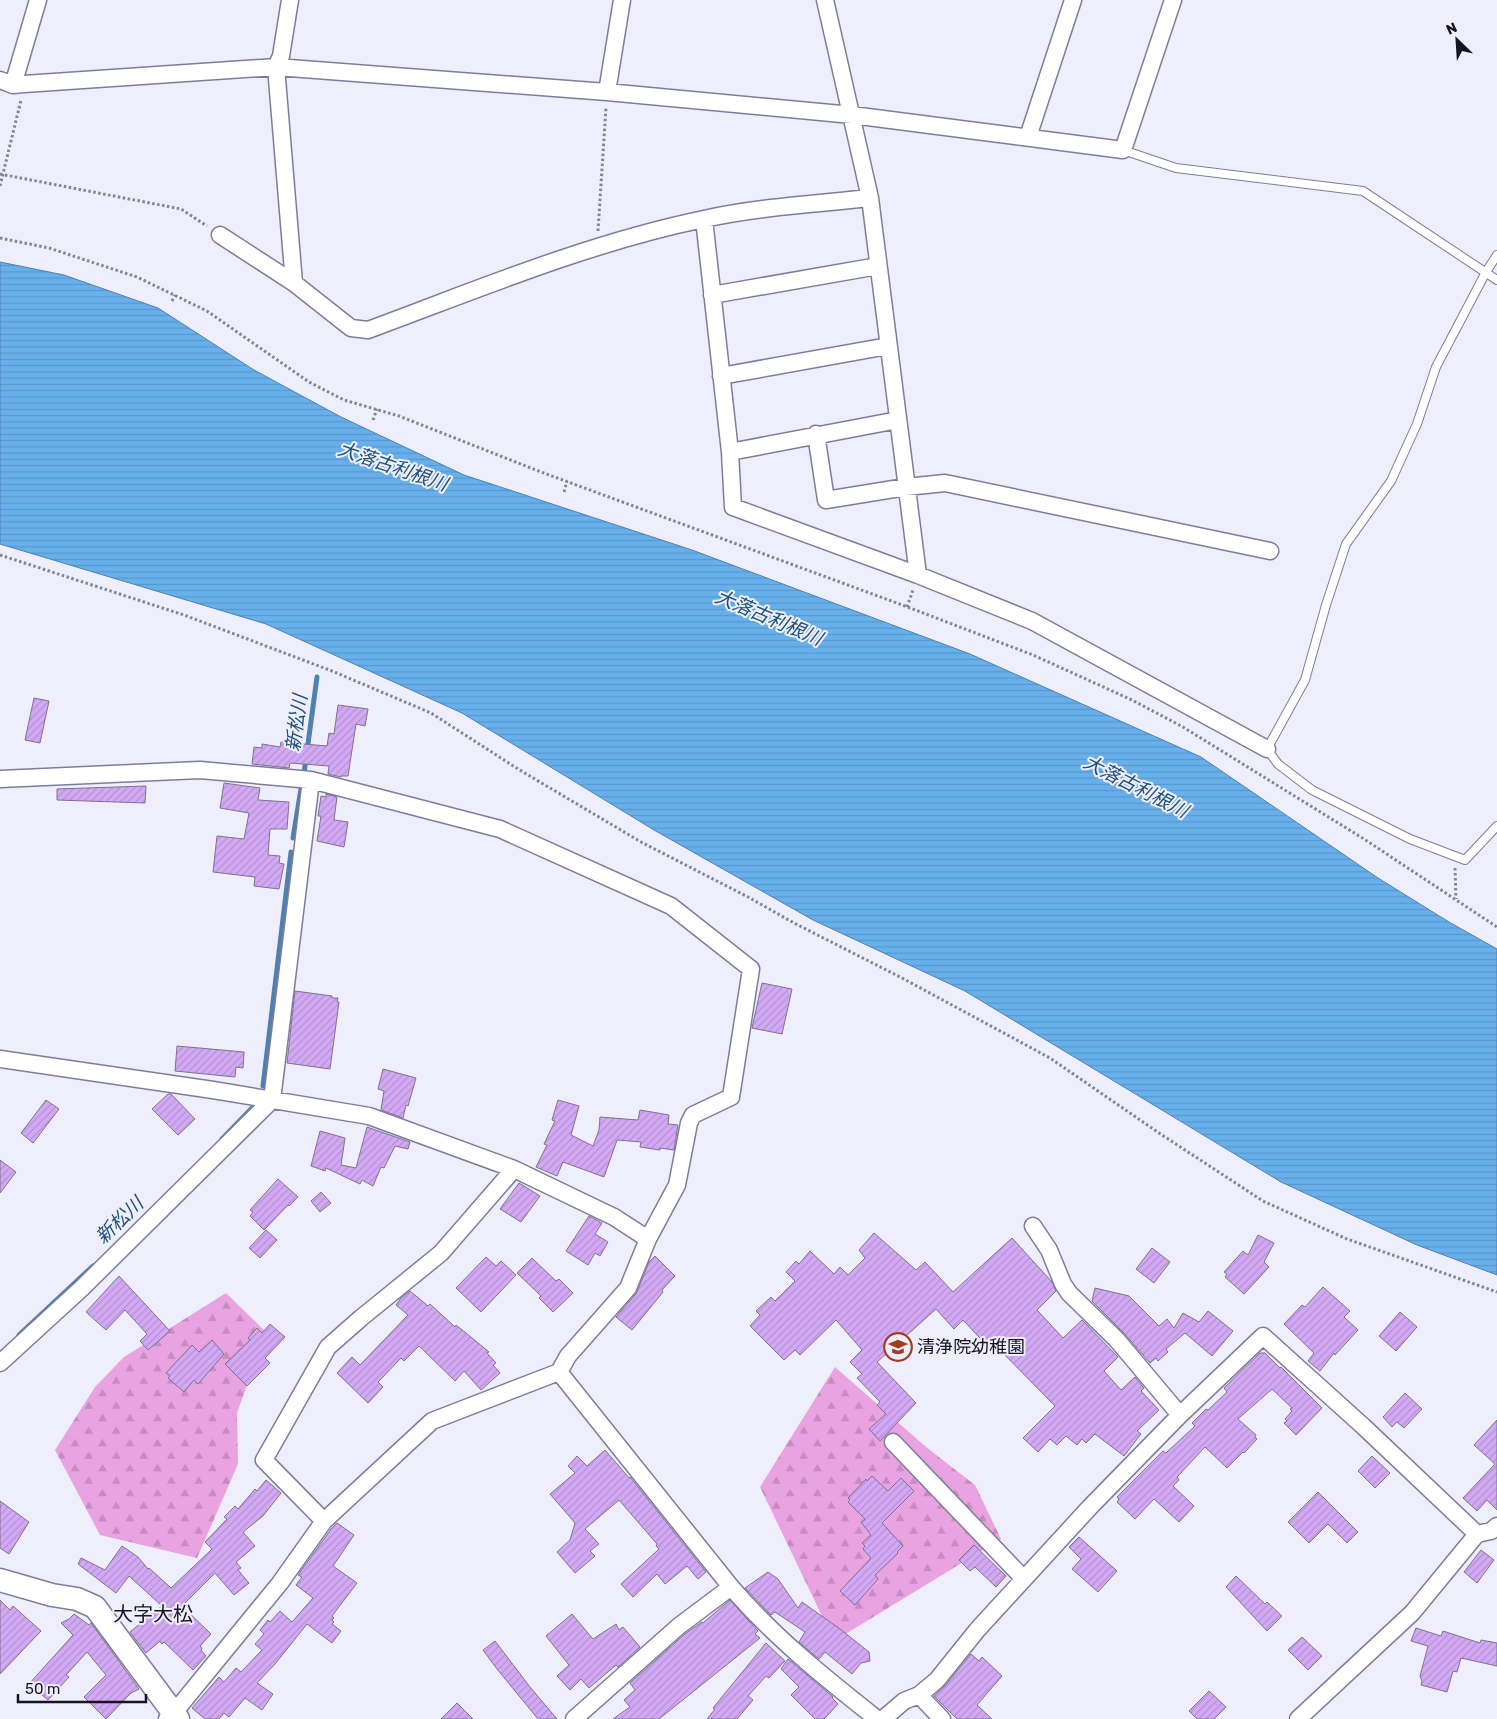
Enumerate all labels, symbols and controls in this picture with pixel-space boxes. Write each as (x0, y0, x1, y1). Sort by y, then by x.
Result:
north arrow (1432, 15, 1482, 65)
text: N (1444, 19, 1460, 39)
water label: 大落古利根川 (335, 437, 452, 497)
water label: 大落古利根川 (712, 585, 828, 651)
water label: 新松川 (281, 691, 312, 753)
water label: 大落古利根川 (1080, 750, 1194, 823)
water label: 新松川 (91, 1191, 149, 1248)
school or university icon: 清浄院幼稚園 (883, 1332, 913, 1362)
place label: 清浄院幼稚園 (917, 1336, 1025, 1358)
district label: 大字大松 (113, 1602, 193, 1626)
scale bar (18, 1672, 145, 1704)
text: 50 m (25, 1680, 60, 1698)

